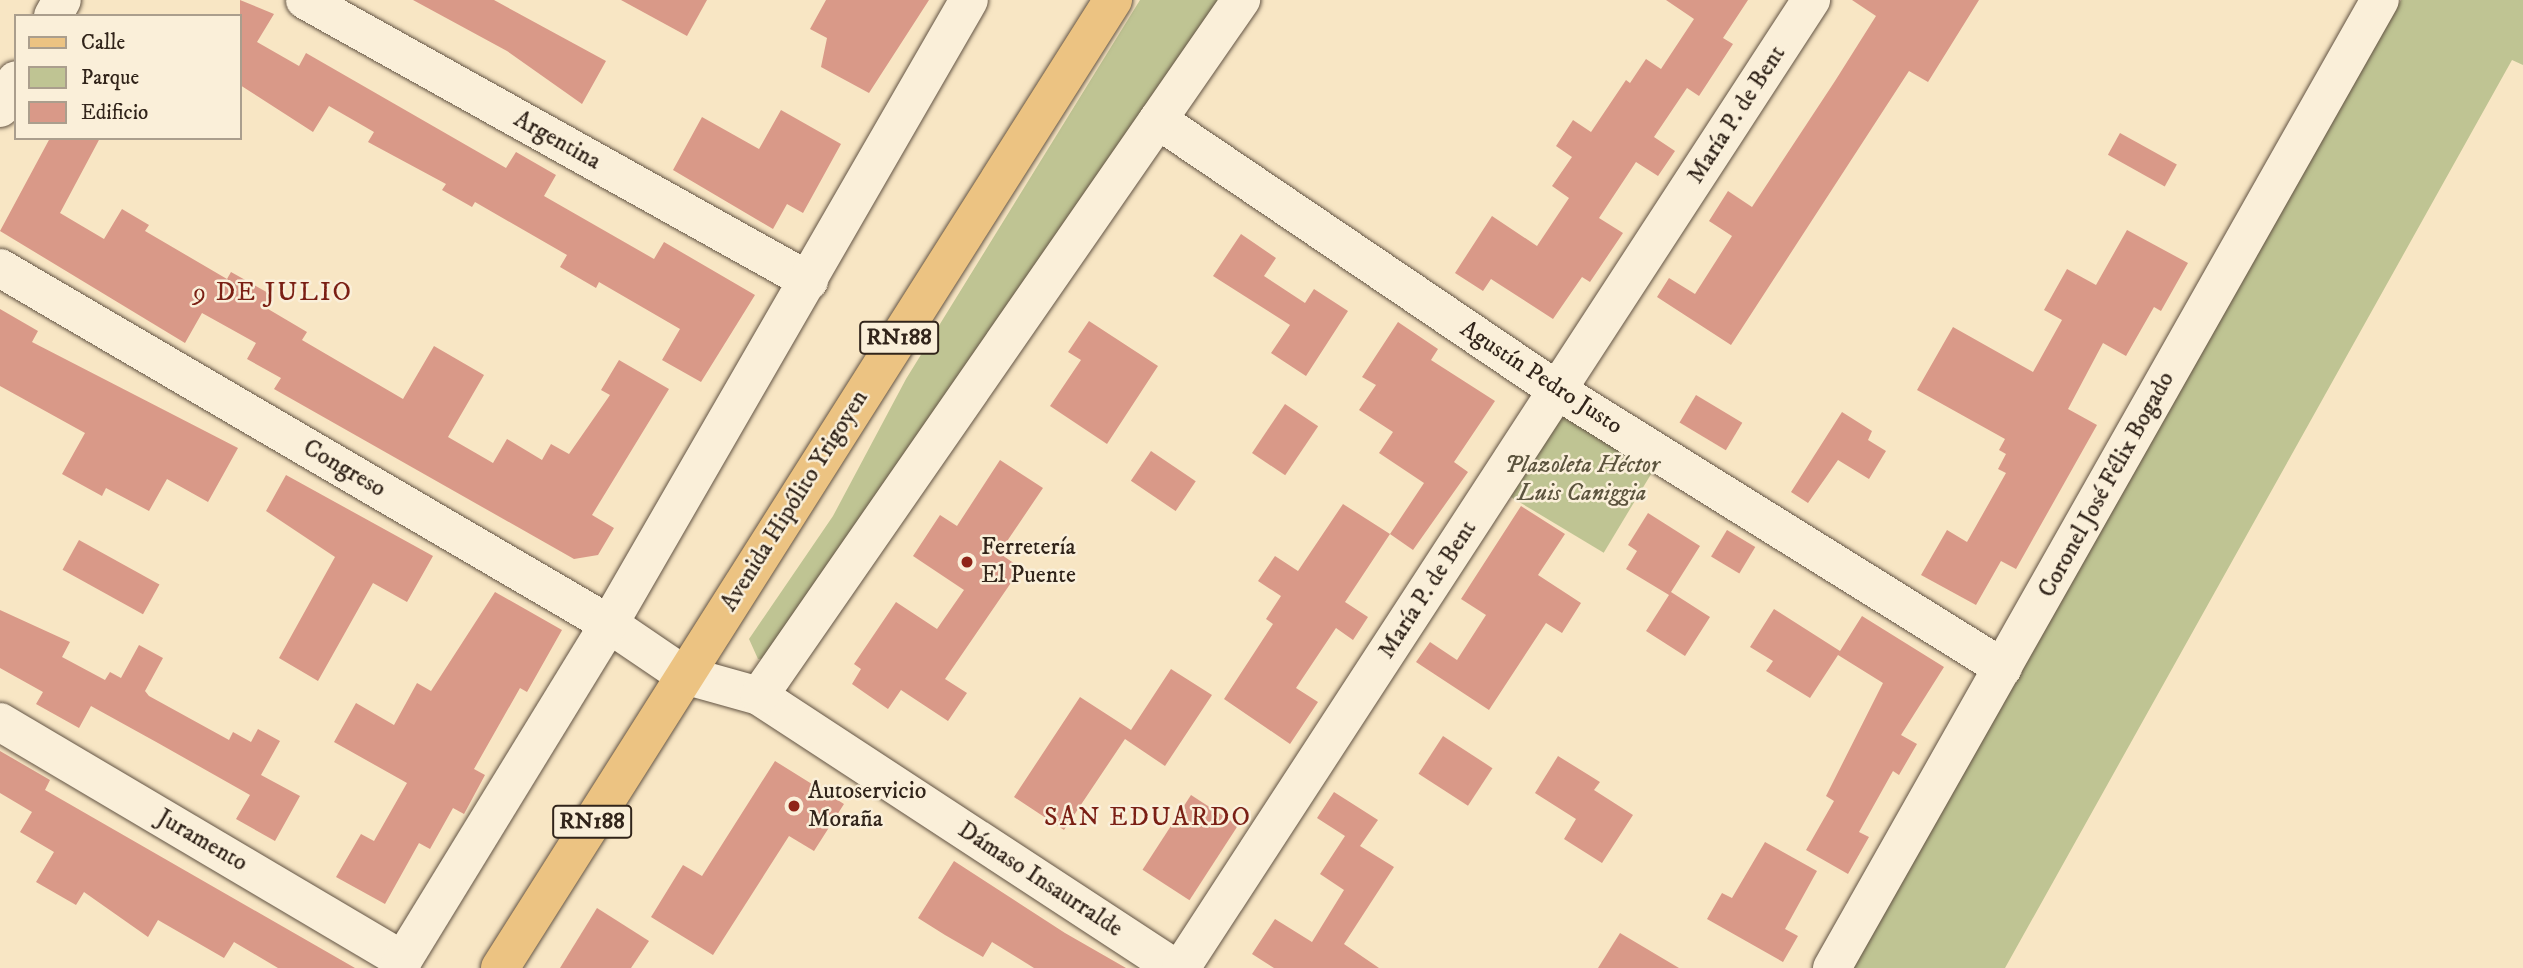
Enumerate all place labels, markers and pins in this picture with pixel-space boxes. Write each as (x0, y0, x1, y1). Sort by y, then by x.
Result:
place label: Ferretería El Puente (981, 534, 1076, 590)
marker: Ferretería El Puente (959, 554, 975, 570)
place label: Autoservicio Moraña (808, 778, 926, 834)
marker: Autoservicio Moraña (786, 798, 802, 814)

